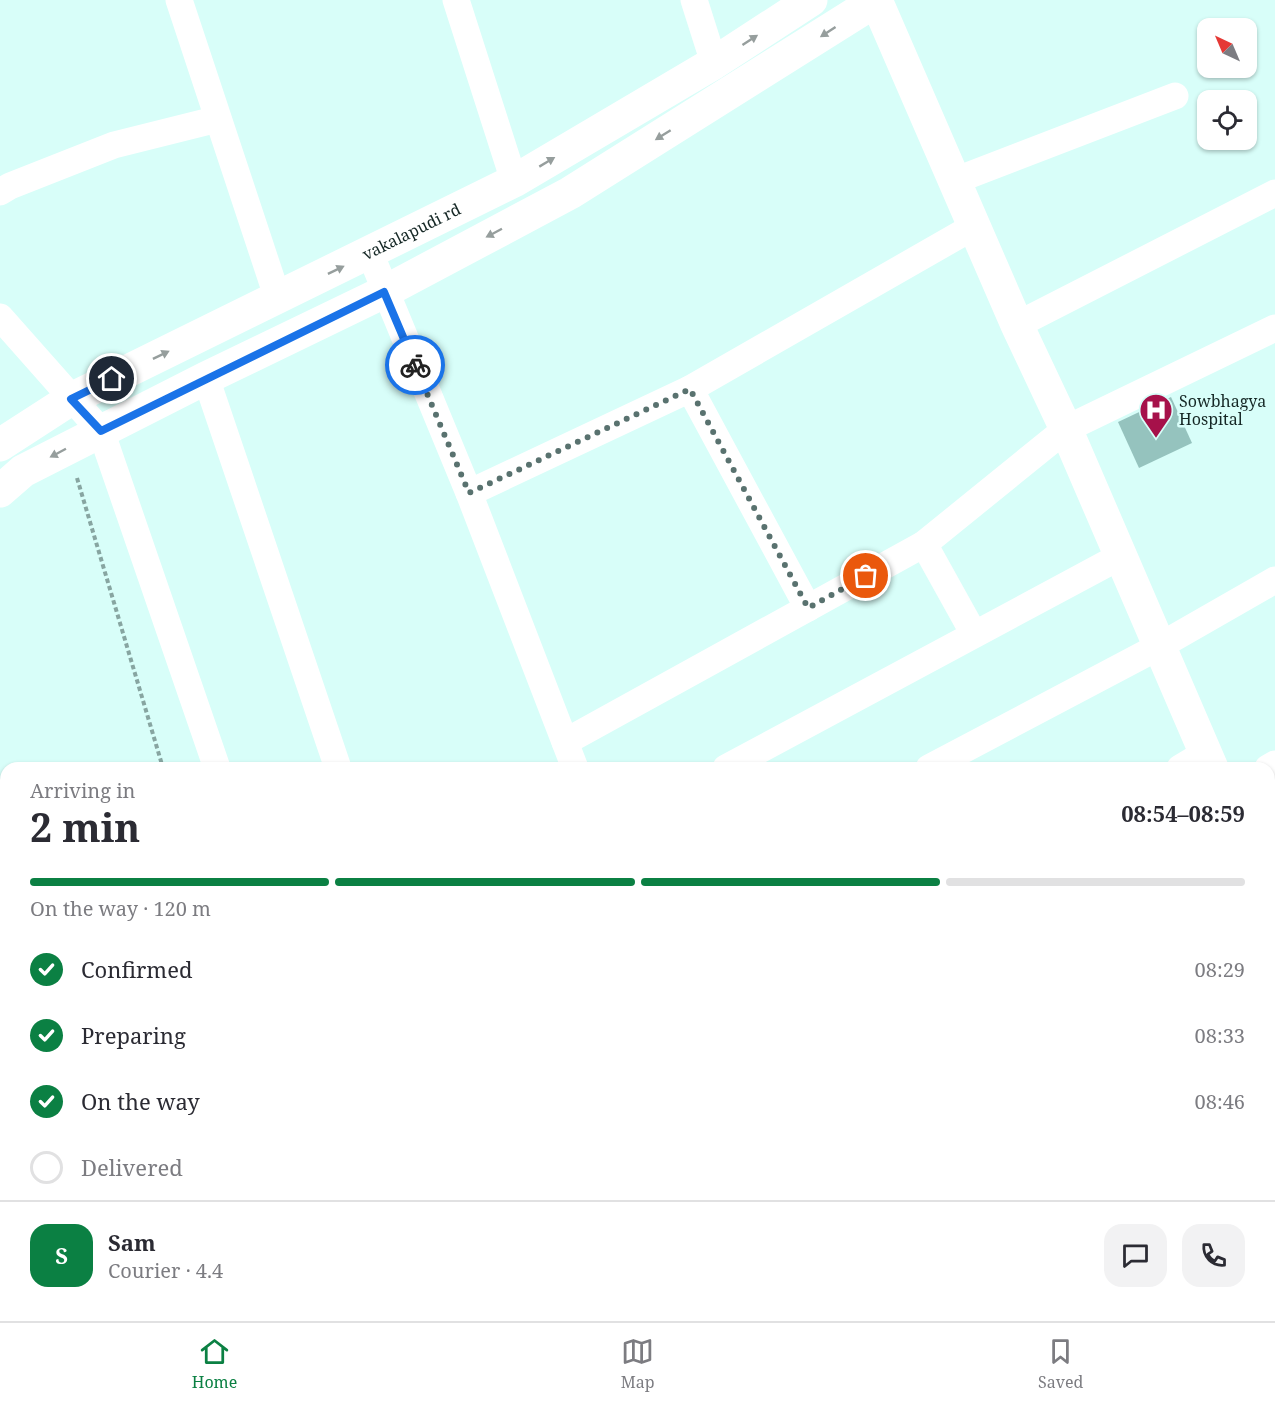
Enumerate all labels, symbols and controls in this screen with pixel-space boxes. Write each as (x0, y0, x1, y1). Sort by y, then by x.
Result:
north arrow (1197, 18, 1257, 78)
map controls (1197, 18, 1257, 150)
one-way arrow (821, 26, 837, 38)
one-way arrow (742, 34, 758, 45)
button: locate (1197, 90, 1257, 150)
one-way arrow (654, 129, 671, 140)
one-way arrow (539, 156, 555, 167)
street label: vakalapudi rd (358, 198, 464, 265)
one-way arrow (485, 228, 502, 238)
one-way arrow (327, 265, 344, 274)
courier (385, 335, 445, 395)
icon: bike (399, 349, 432, 382)
one-way arrow (152, 351, 169, 360)
pin (86, 353, 137, 404)
icon: home (95, 362, 128, 395)
place label: Sowbhagya Hospital (1179, 390, 1266, 430)
hospital icon: Sowbhagya Hospital (1138, 392, 1174, 439)
one-way arrow (49, 448, 66, 458)
pin (840, 550, 891, 601)
icon: bag (849, 559, 882, 592)
text: Arriving in (30, 777, 135, 804)
text: 08:54–08:59 (1121, 798, 1245, 828)
text: 2 min (30, 800, 140, 853)
text: On the way · 120 m (30, 895, 211, 922)
icon: check (30, 953, 63, 986)
text: Confirmed (81, 954, 192, 984)
text: 08:29 (1195, 956, 1245, 983)
icon: check (30, 1019, 63, 1052)
text: Preparing (81, 1020, 186, 1050)
text: 08:33 (1195, 1022, 1245, 1049)
icon: check (30, 1085, 63, 1118)
text: On the way (81, 1086, 200, 1116)
text: 08:46 (1195, 1088, 1245, 1115)
text: Delivered (81, 1152, 183, 1182)
button: chat (1104, 1224, 1167, 1287)
button: phone (1182, 1224, 1245, 1287)
text: Sam (108, 1227, 156, 1257)
text: S (55, 1240, 68, 1270)
text: Courier · 4.4 (108, 1257, 223, 1284)
tab: Home (192, 1335, 237, 1393)
tab: Map (621, 1335, 655, 1393)
tab: Saved (1038, 1335, 1083, 1393)

